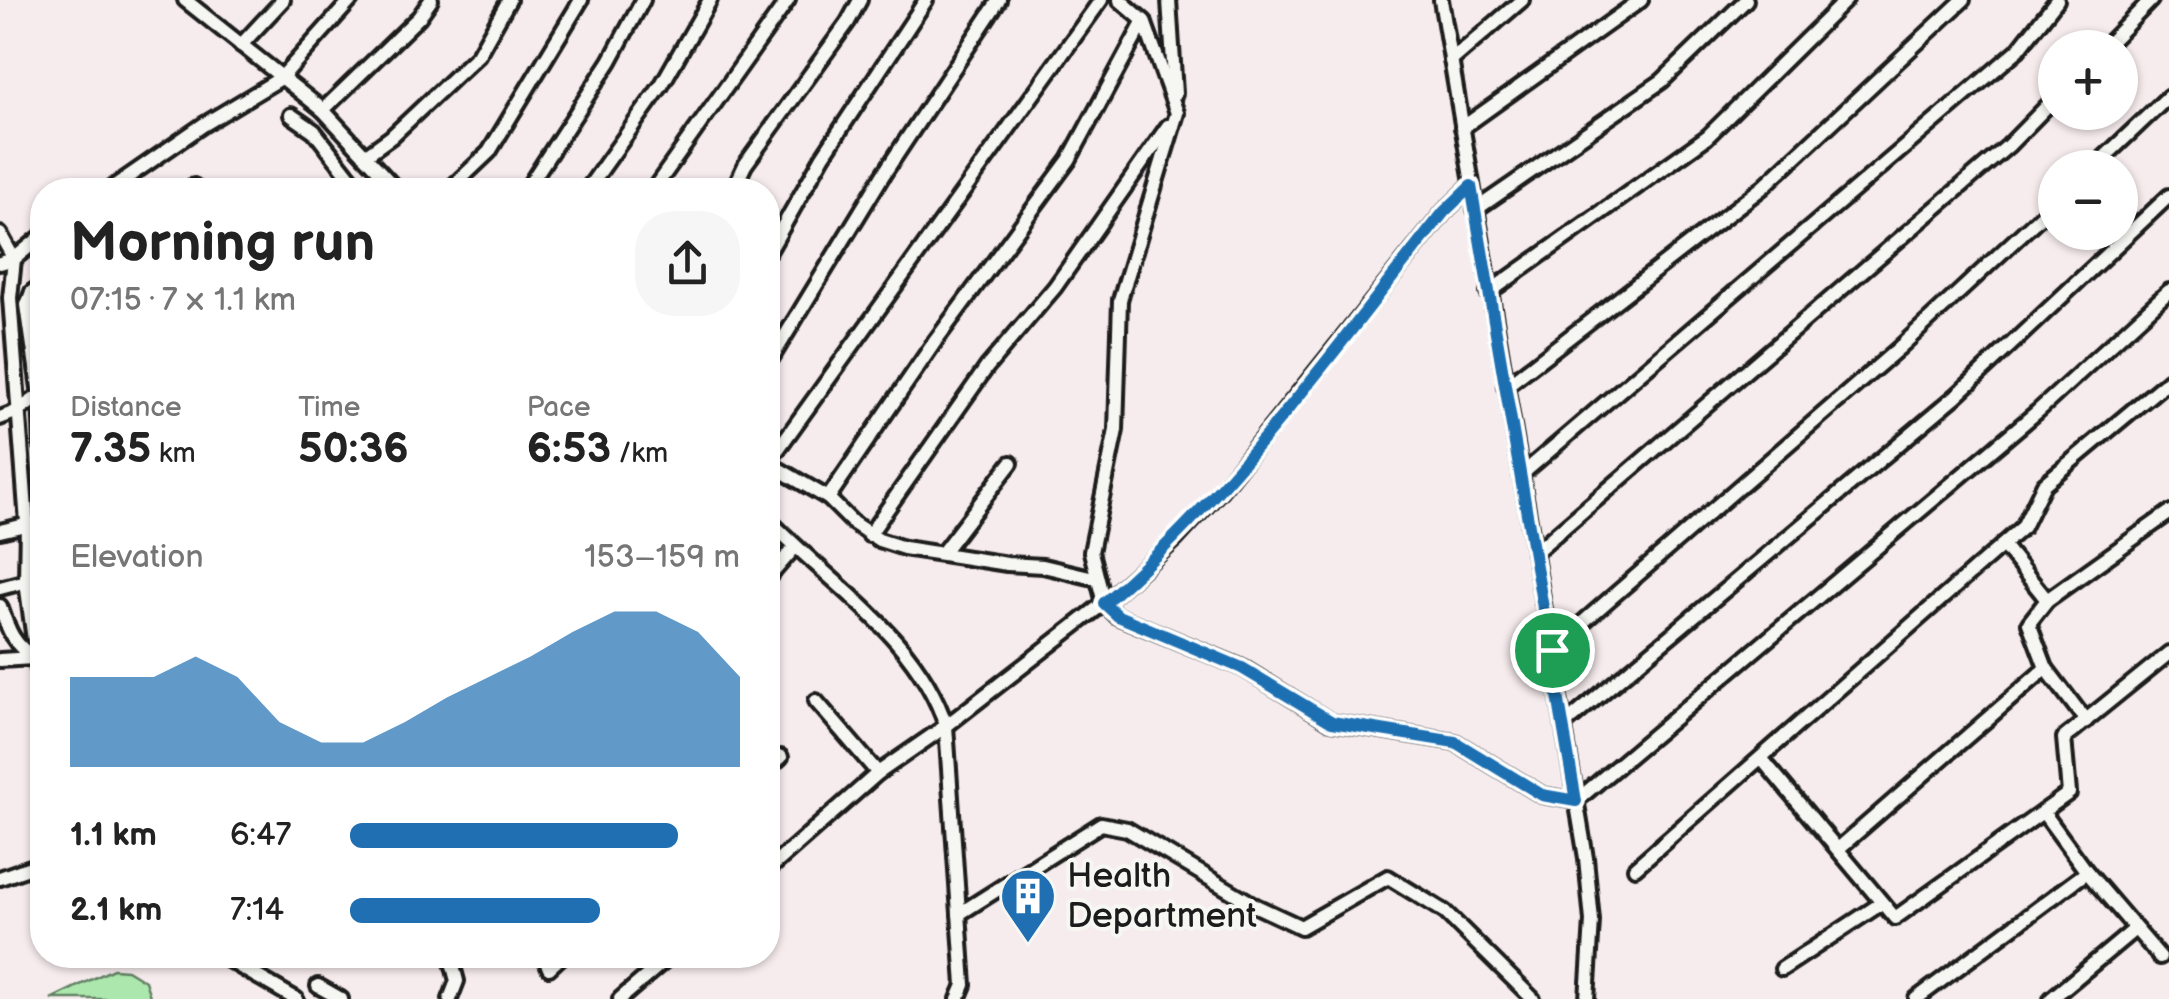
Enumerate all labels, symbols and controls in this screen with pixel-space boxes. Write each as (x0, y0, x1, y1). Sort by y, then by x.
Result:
map controls (2038, 30, 2138, 250)
button: + (2038, 30, 2138, 130)
button: − (2038, 150, 2138, 250)
text: Morning run (70, 210, 375, 277)
button: share (635, 211, 740, 316)
text: 07:15 · 7 × 1.1 km (70, 281, 296, 320)
text: Distance (70, 391, 182, 424)
text: Time (298, 391, 360, 424)
text: Pace (527, 391, 591, 424)
text: 7.35 (70, 424, 151, 475)
text: 50:36 (298, 424, 409, 475)
text: 6:53 (527, 424, 611, 475)
text: km (151, 437, 196, 470)
text: /km (611, 437, 668, 470)
text: Elevation (70, 538, 203, 577)
text: 153–159 m (584, 538, 740, 577)
pin (1510, 608, 1595, 693)
icon: arrive (1525, 623, 1580, 678)
text: 1.1 km (70, 816, 157, 855)
text: 6:47 (230, 816, 291, 855)
place label: Health Department (1067, 855, 1257, 938)
building icon: Health Department (998, 866, 1058, 945)
text: 2.1 km (70, 891, 162, 930)
text: 7:14 (230, 891, 284, 930)

